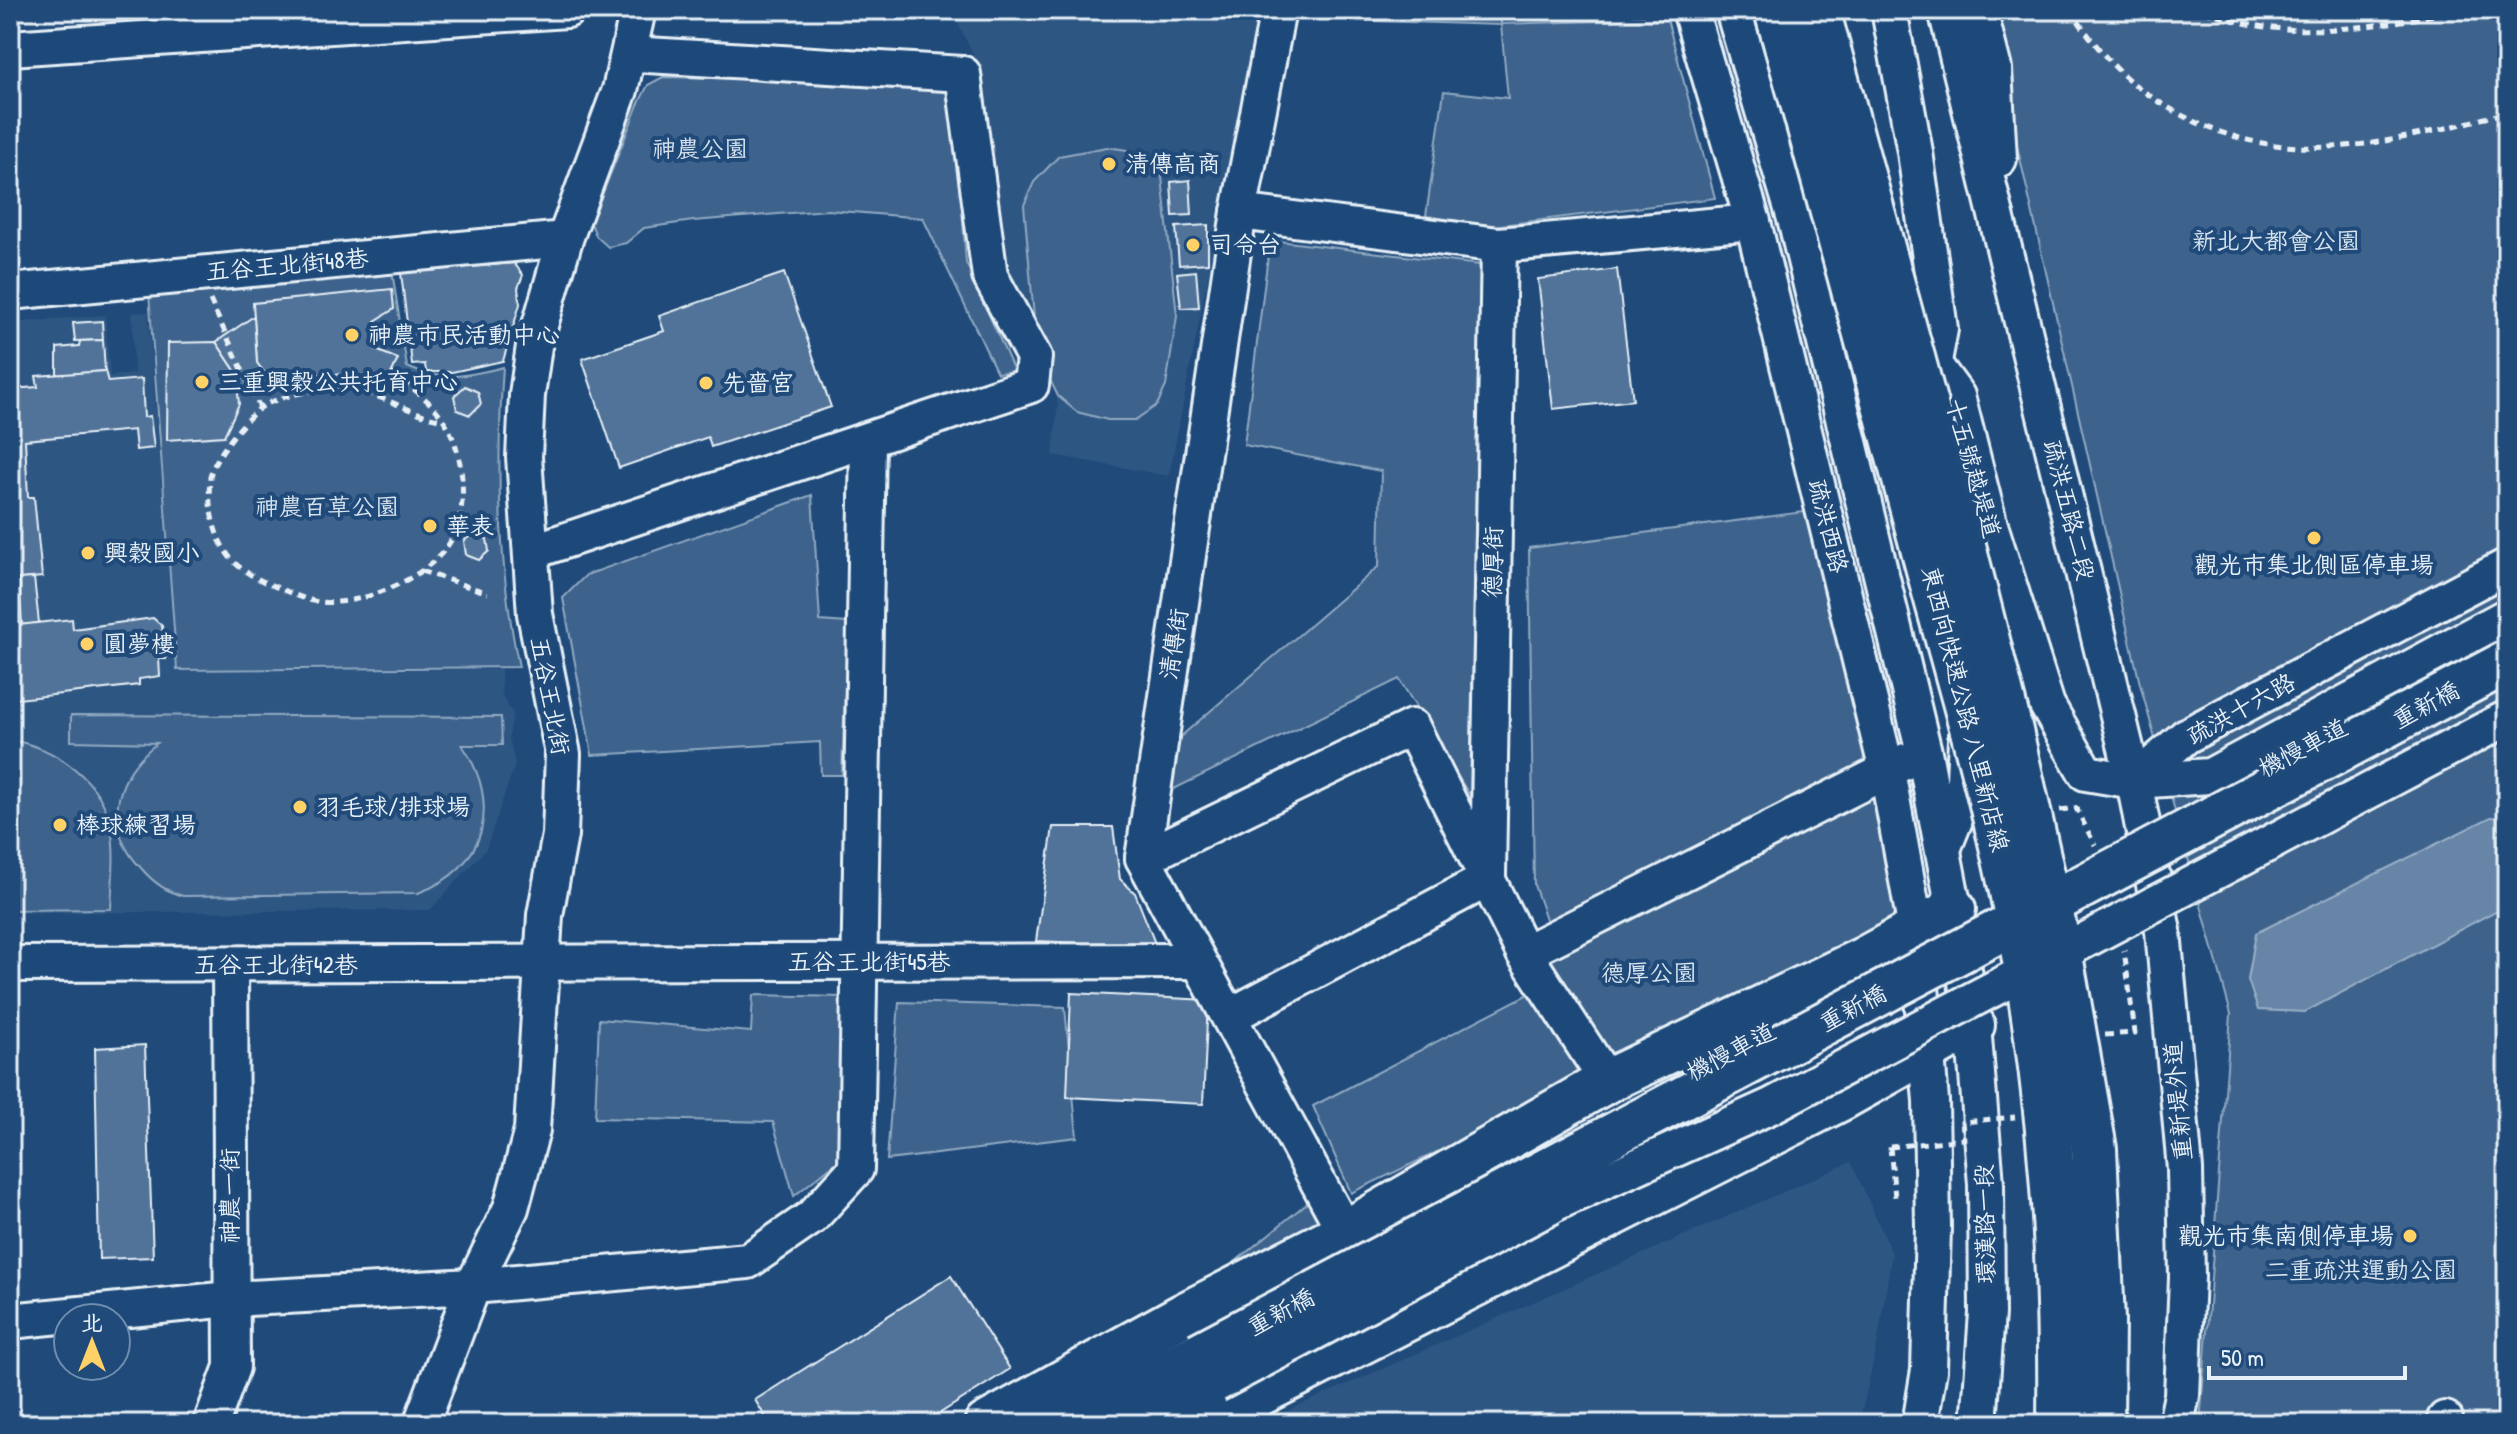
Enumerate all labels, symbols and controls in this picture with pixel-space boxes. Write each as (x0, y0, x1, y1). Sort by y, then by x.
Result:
park label: 神農公園 (652, 132, 748, 164)
place label: 清傳高商 (1125, 147, 1221, 179)
marker: 清傳高商 (1100, 155, 1118, 173)
park label: 新北大都會公園 (2192, 224, 2360, 256)
place label: 司令台 (1209, 228, 1281, 260)
marker: 司令台 (1184, 236, 1202, 254)
street label: 五谷王北街48巷 (204, 241, 370, 287)
place label: 神農市民活動中心 (368, 318, 560, 350)
marker: 神農市民活動中心 (343, 326, 361, 344)
place label: 三重興穀公共托育中心 (218, 365, 458, 397)
place label: 先嗇宮 (722, 366, 794, 398)
marker: 三重興穀公共托育中心 (193, 373, 211, 391)
marker: 先嗇宮 (697, 374, 715, 392)
street label: 十五號越堤道 (1939, 394, 2009, 541)
street label: 疏洪五路二段 (2037, 436, 2103, 583)
street label: 疏洪西路 (1802, 475, 1856, 576)
park label: 神農百草公園 (255, 490, 399, 522)
place label: 華表 (446, 509, 494, 541)
marker: 華表 (421, 517, 439, 535)
street label: 德厚街 (1475, 526, 1509, 598)
marker: 觀光市集北側區停車場 (2305, 529, 2323, 547)
place label: 興穀國小 (104, 536, 200, 568)
marker: 興穀國小 (79, 544, 97, 562)
place label: 觀光市集北側區停車場 (2194, 548, 2434, 580)
street label: 東西向快速公路 八里新店線 (1915, 562, 2017, 855)
street label: 清傳街 (1152, 606, 1194, 682)
place label: 圓夢樓 (103, 627, 175, 659)
street label: 五谷王北街 (524, 634, 578, 758)
marker: 圓夢樓 (78, 635, 96, 653)
street label: 疏洪十六路 (2180, 665, 2301, 751)
street label: 重新橋 (2386, 673, 2465, 735)
street label: 機慢車道 (2253, 710, 2352, 784)
place label: 羽毛球/排球場 (316, 790, 470, 822)
marker: 羽毛球/排球場 (291, 798, 309, 816)
place label: 棒球練習場 (76, 808, 196, 840)
marker: 棒球練習場 (51, 816, 69, 834)
street label: 五谷王北街45巷 (787, 945, 951, 977)
street label: 五谷王北街42巷 (194, 948, 358, 980)
park label: 德厚公園 (1601, 956, 1697, 988)
street label: 重新橋 (1813, 976, 1892, 1038)
street label: 機慢車道 (1681, 1014, 1780, 1088)
street label: 重新堤外道 (2156, 1040, 2198, 1162)
street label: 神農一街 (213, 1148, 245, 1244)
street label: 環漢路一段 (1967, 1164, 2001, 1284)
place label: 觀光市集南側停車場 (2178, 1219, 2394, 1251)
marker: 觀光市集南側停車場 (2401, 1227, 2419, 1245)
park label: 二重疏洪運動公園 (2265, 1253, 2457, 1285)
street label: 重新橋 (1241, 1280, 1320, 1342)
north arrow (52, 1302, 132, 1382)
text: 北 (81, 1307, 103, 1337)
scale bar (2209, 1330, 2405, 1380)
text: 50 m (2221, 1341, 2264, 1373)

